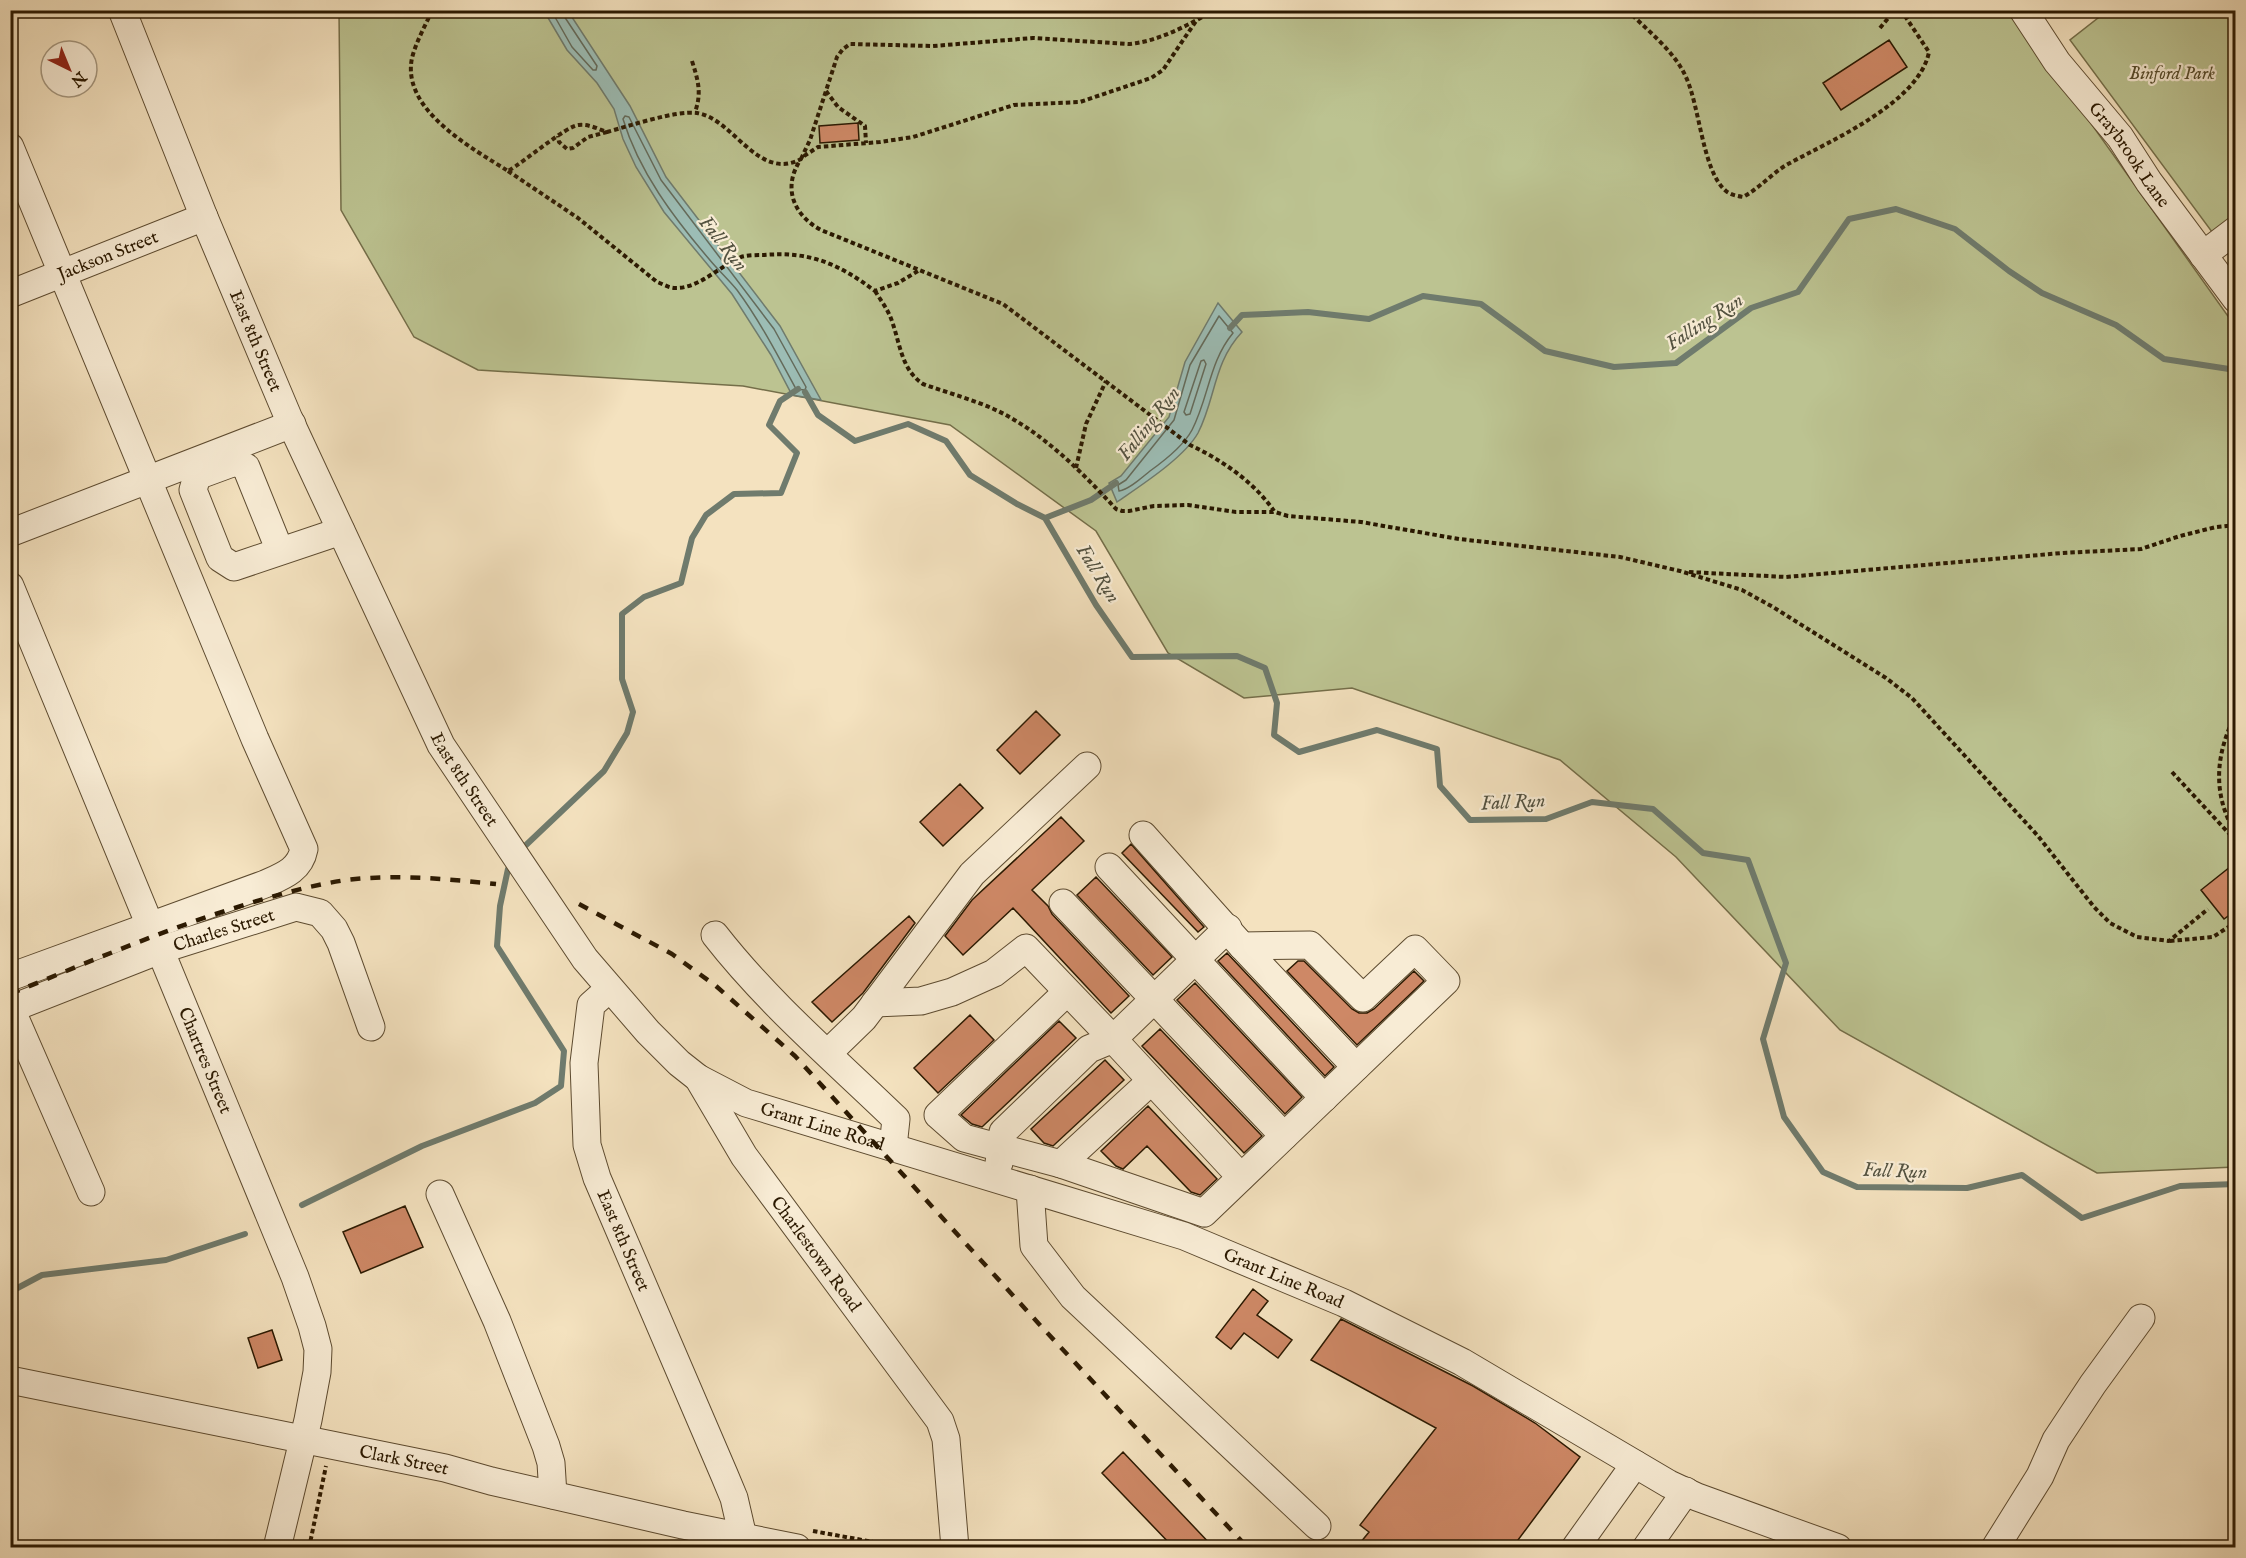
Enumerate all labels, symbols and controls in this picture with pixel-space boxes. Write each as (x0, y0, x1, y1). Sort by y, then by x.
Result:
north arrow (39, 39, 99, 99)
park label: Binford Park (2129, 63, 2215, 86)
text: N (66, 66, 90, 91)
street label: Graybrook Lane (2083, 98, 2174, 213)
water label: Fall Run (693, 211, 753, 277)
street label: Jackson Street (53, 226, 162, 288)
street label: East 8th Street (223, 287, 286, 396)
water label: Falling Run (1661, 288, 1749, 357)
water label: Falling Run (1112, 382, 1187, 467)
water label: Fall Run (1070, 540, 1125, 608)
street label: East 8th Street (424, 729, 503, 832)
water label: Fall Run (1480, 788, 1546, 817)
street label: Charles Street (171, 904, 278, 958)
street label: Chartres Street (172, 1004, 236, 1117)
street label: Grant Line Road (757, 1098, 887, 1157)
water label: Fall Run (1862, 1158, 1928, 1185)
street label: East 8th Street (591, 1187, 654, 1295)
street label: Charlestown Road (765, 1192, 866, 1317)
street label: Grant Line Road (1219, 1244, 1347, 1315)
street label: Clark Street (357, 1441, 451, 1481)

